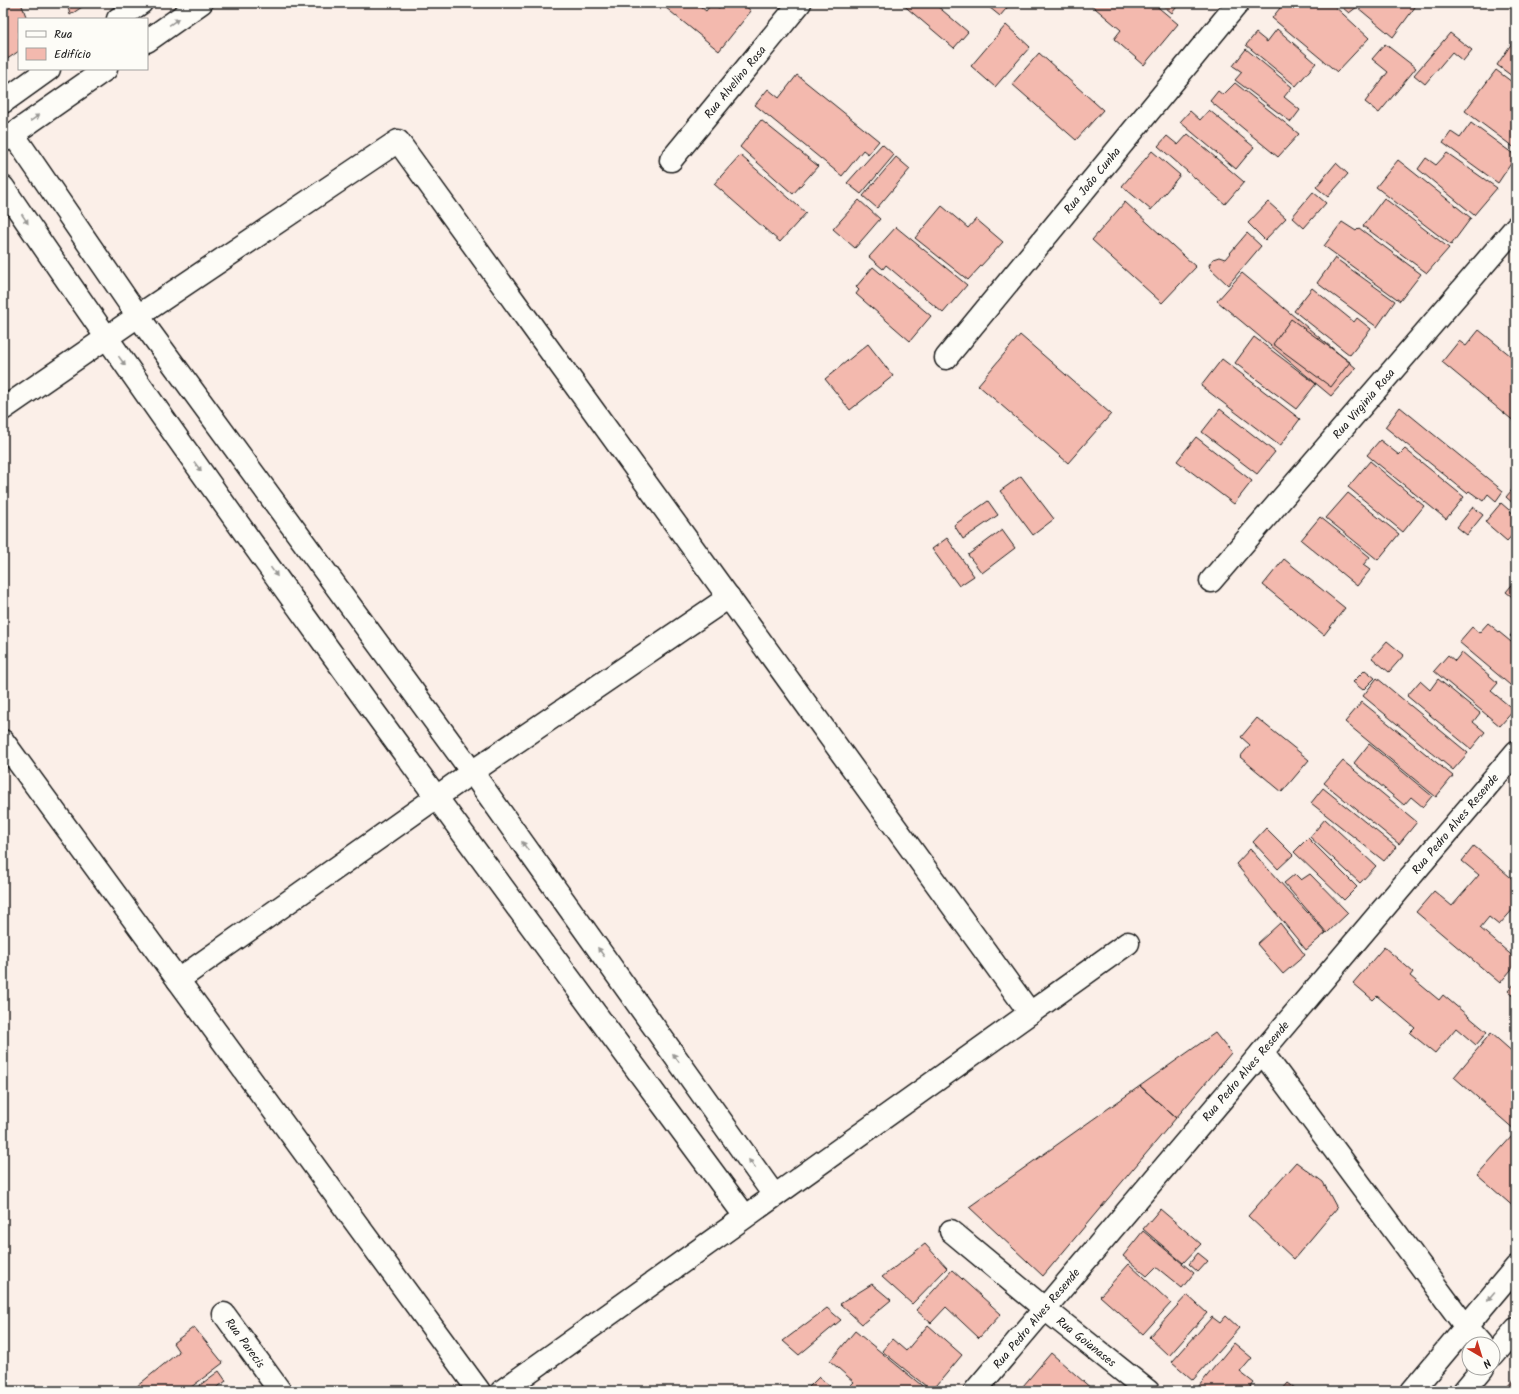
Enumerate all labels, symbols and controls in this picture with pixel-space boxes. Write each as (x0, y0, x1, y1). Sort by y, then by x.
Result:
legend (18, 18, 148, 70)
one-way arrow (169, 18, 179, 26)
text: Rua (54, 25, 73, 44)
street label: Rua Alvelino Rosa (699, 41, 771, 123)
text: Edifício (54, 45, 91, 64)
one-way arrow (29, 114, 40, 123)
street label: Rua João Cunha (1059, 143, 1126, 218)
one-way arrow (21, 214, 29, 225)
one-way arrow (118, 356, 126, 366)
street label: Rua Virginia Rosa (1328, 364, 1400, 443)
one-way arrow (194, 461, 202, 472)
one-way arrow (270, 567, 278, 577)
street label: Rua Pedro Alves Resende (1407, 769, 1504, 878)
one-way arrow (521, 841, 529, 852)
one-way arrow (597, 947, 605, 957)
street label: Rua Pedro Alves Resende (1198, 1016, 1294, 1126)
one-way arrow (672, 1053, 680, 1063)
one-way arrow (748, 1158, 756, 1169)
street label: Rua Pedro Alves Resende (988, 1263, 1085, 1373)
one-way arrow (1487, 1291, 1495, 1302)
street label: Rua Goianases (1052, 1312, 1121, 1372)
street label: Rua Parecis (220, 1314, 270, 1372)
north arrow (1461, 1336, 1501, 1376)
text: N (1478, 1354, 1495, 1372)

